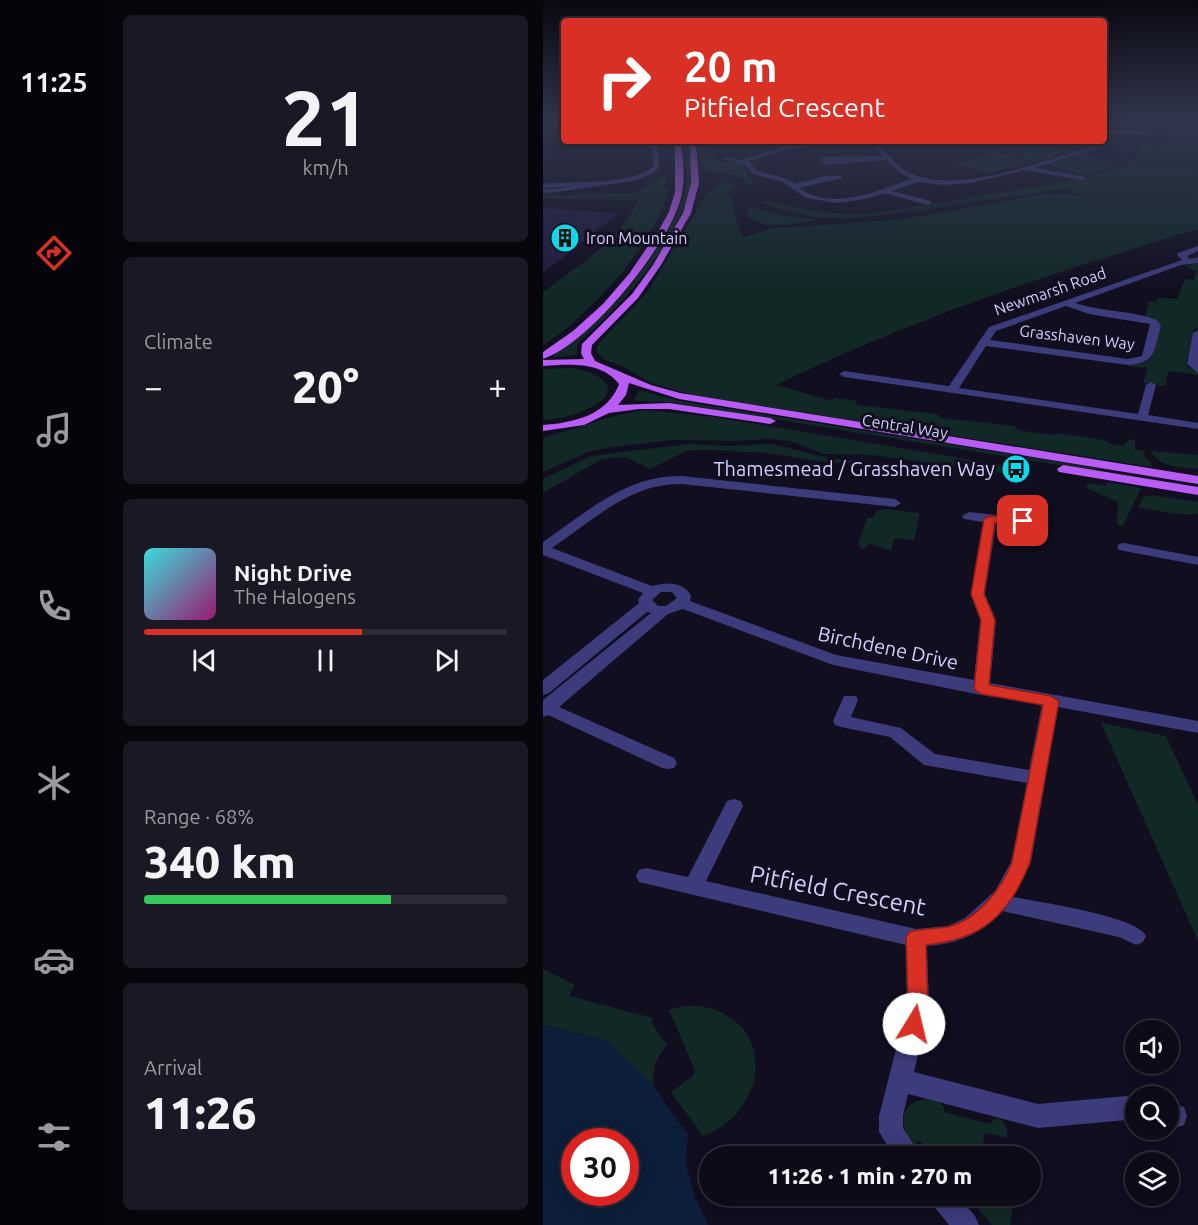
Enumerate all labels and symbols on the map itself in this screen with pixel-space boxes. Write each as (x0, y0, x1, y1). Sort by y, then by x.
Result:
building icon: Iron Mountain (549, 222, 581, 254)
place label: Iron Mountain (586, 229, 687, 247)
street label: Newmarsh Road (992, 263, 1108, 319)
street label: Grasshaven Way (1018, 321, 1136, 353)
street label: Central Way (861, 410, 949, 442)
bus stop icon: Thamesmead / Grasshaven Way (1000, 453, 1032, 485)
place label: Thamesmead / Grasshaven Way (714, 457, 995, 480)
pin (997, 495, 1048, 546)
street label: Birchdene Drive (816, 621, 960, 674)
street label: Pitfield Crescent (748, 860, 929, 921)
position arrow (882, 992, 946, 1056)
speed limit sign: 30 (561, 1128, 639, 1206)

